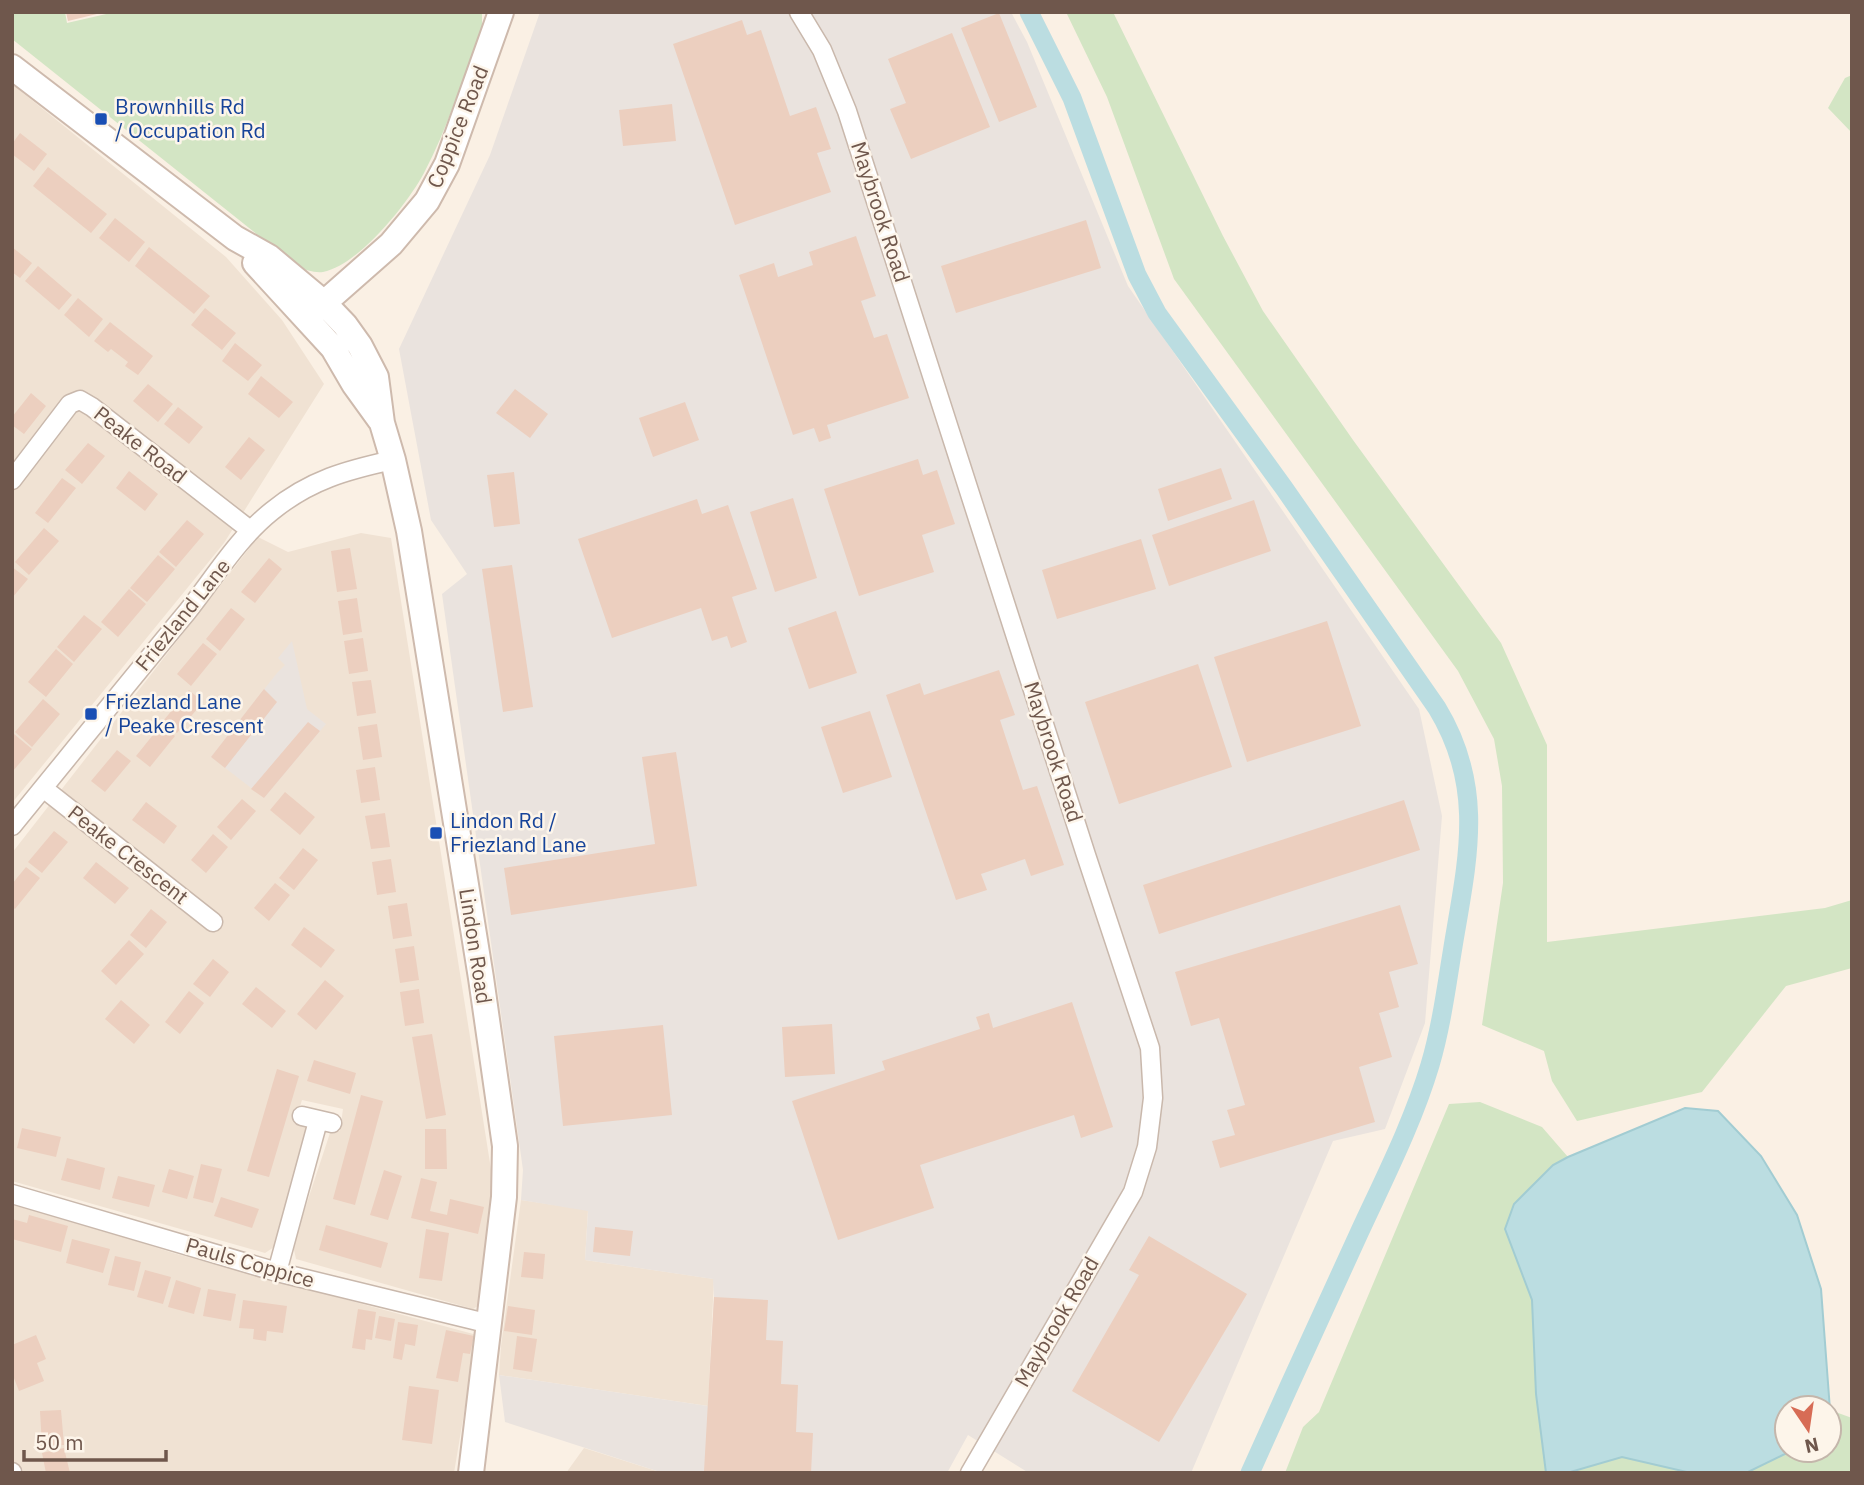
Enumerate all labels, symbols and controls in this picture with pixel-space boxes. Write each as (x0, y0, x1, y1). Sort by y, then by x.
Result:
street label: Coppice Road (420, 61, 494, 192)
place label: Brownhills Rd / Occupation Rd (115, 92, 266, 144)
marker: Brownhills Rd / Occupation Rd (93, 111, 109, 127)
street label: Maybrook Road (845, 138, 917, 286)
street label: Peake Road (88, 399, 193, 489)
street label: Friezland Lane (128, 552, 236, 676)
street label: Maybrook Road (1018, 678, 1090, 826)
place label: Friezland Lane / Peake Crescent (105, 687, 264, 739)
marker: Friezland Lane / Peake Crescent (83, 706, 99, 722)
street label: Peake Crescent (63, 798, 195, 910)
place label: Lindon Rd / Friezland Lane (450, 806, 587, 858)
marker: Lindon Rd / Friezland Lane (428, 825, 444, 841)
street label: Lindon Road (453, 886, 499, 1006)
street label: Pauls Coppice (183, 1230, 318, 1294)
street label: Maybrook Road (1007, 1251, 1105, 1392)
north arrow (1773, 1394, 1843, 1464)
scale bar (24, 1418, 166, 1462)
text: 50 m (35, 1428, 84, 1456)
text: N (1802, 1432, 1821, 1459)

